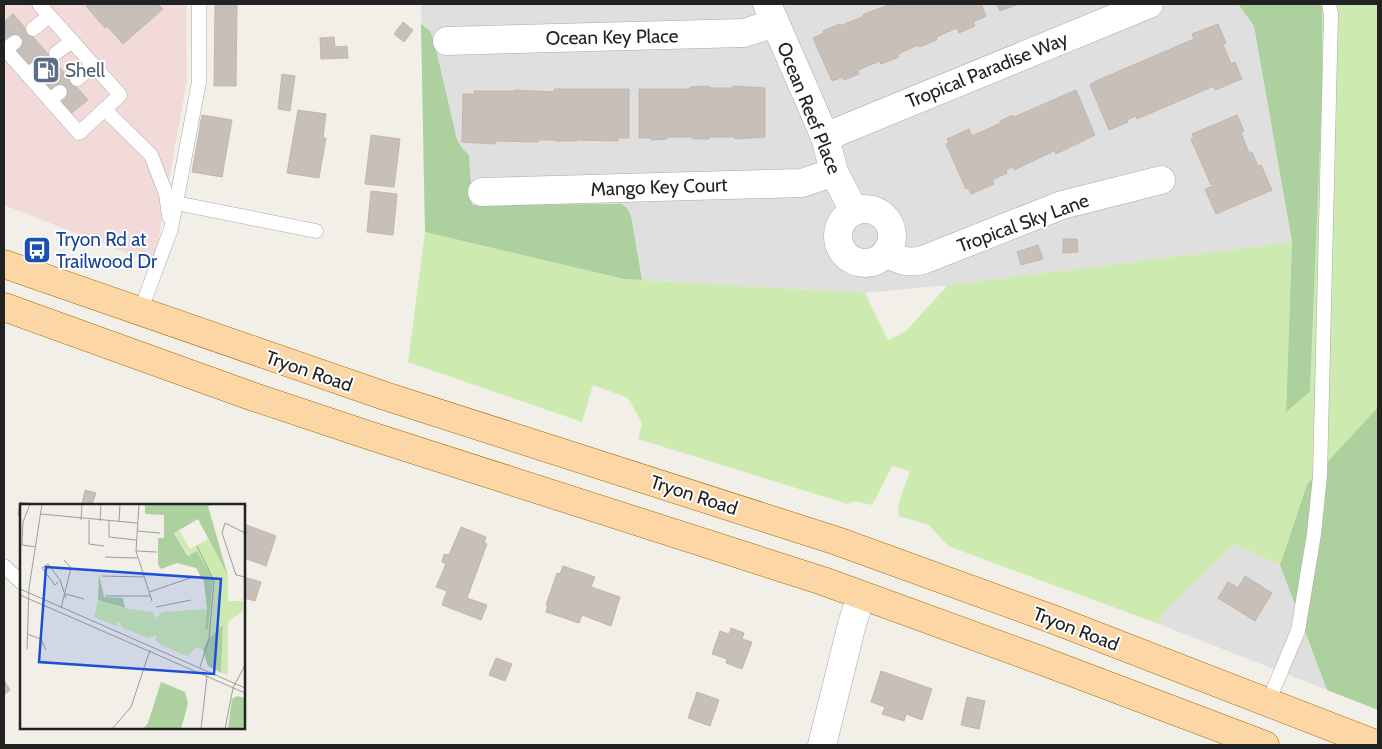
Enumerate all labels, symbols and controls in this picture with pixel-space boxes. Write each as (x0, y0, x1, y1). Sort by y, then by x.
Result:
street label: Ocean Key Place (545, 24, 679, 50)
street label: Tropical Paradise Way (903, 27, 1072, 113)
street label: Ocean Reef Place (772, 39, 846, 178)
fuel station icon: Shell (31, 55, 61, 85)
place label: Shell (65, 59, 105, 82)
street label: Mango Key Court (590, 173, 729, 201)
street label: Tropical Sky Lane (954, 188, 1092, 257)
place label: Tryon Rd at Trailwood Dr (56, 228, 157, 273)
bus stop icon: Tryon Rd at Trailwood Dr (22, 235, 52, 265)
street label: Tryon Road (263, 345, 355, 397)
street label: Tryon Road (647, 470, 741, 520)
inset map (20, 504, 245, 729)
street label: Tryon Road (1030, 602, 1122, 656)

